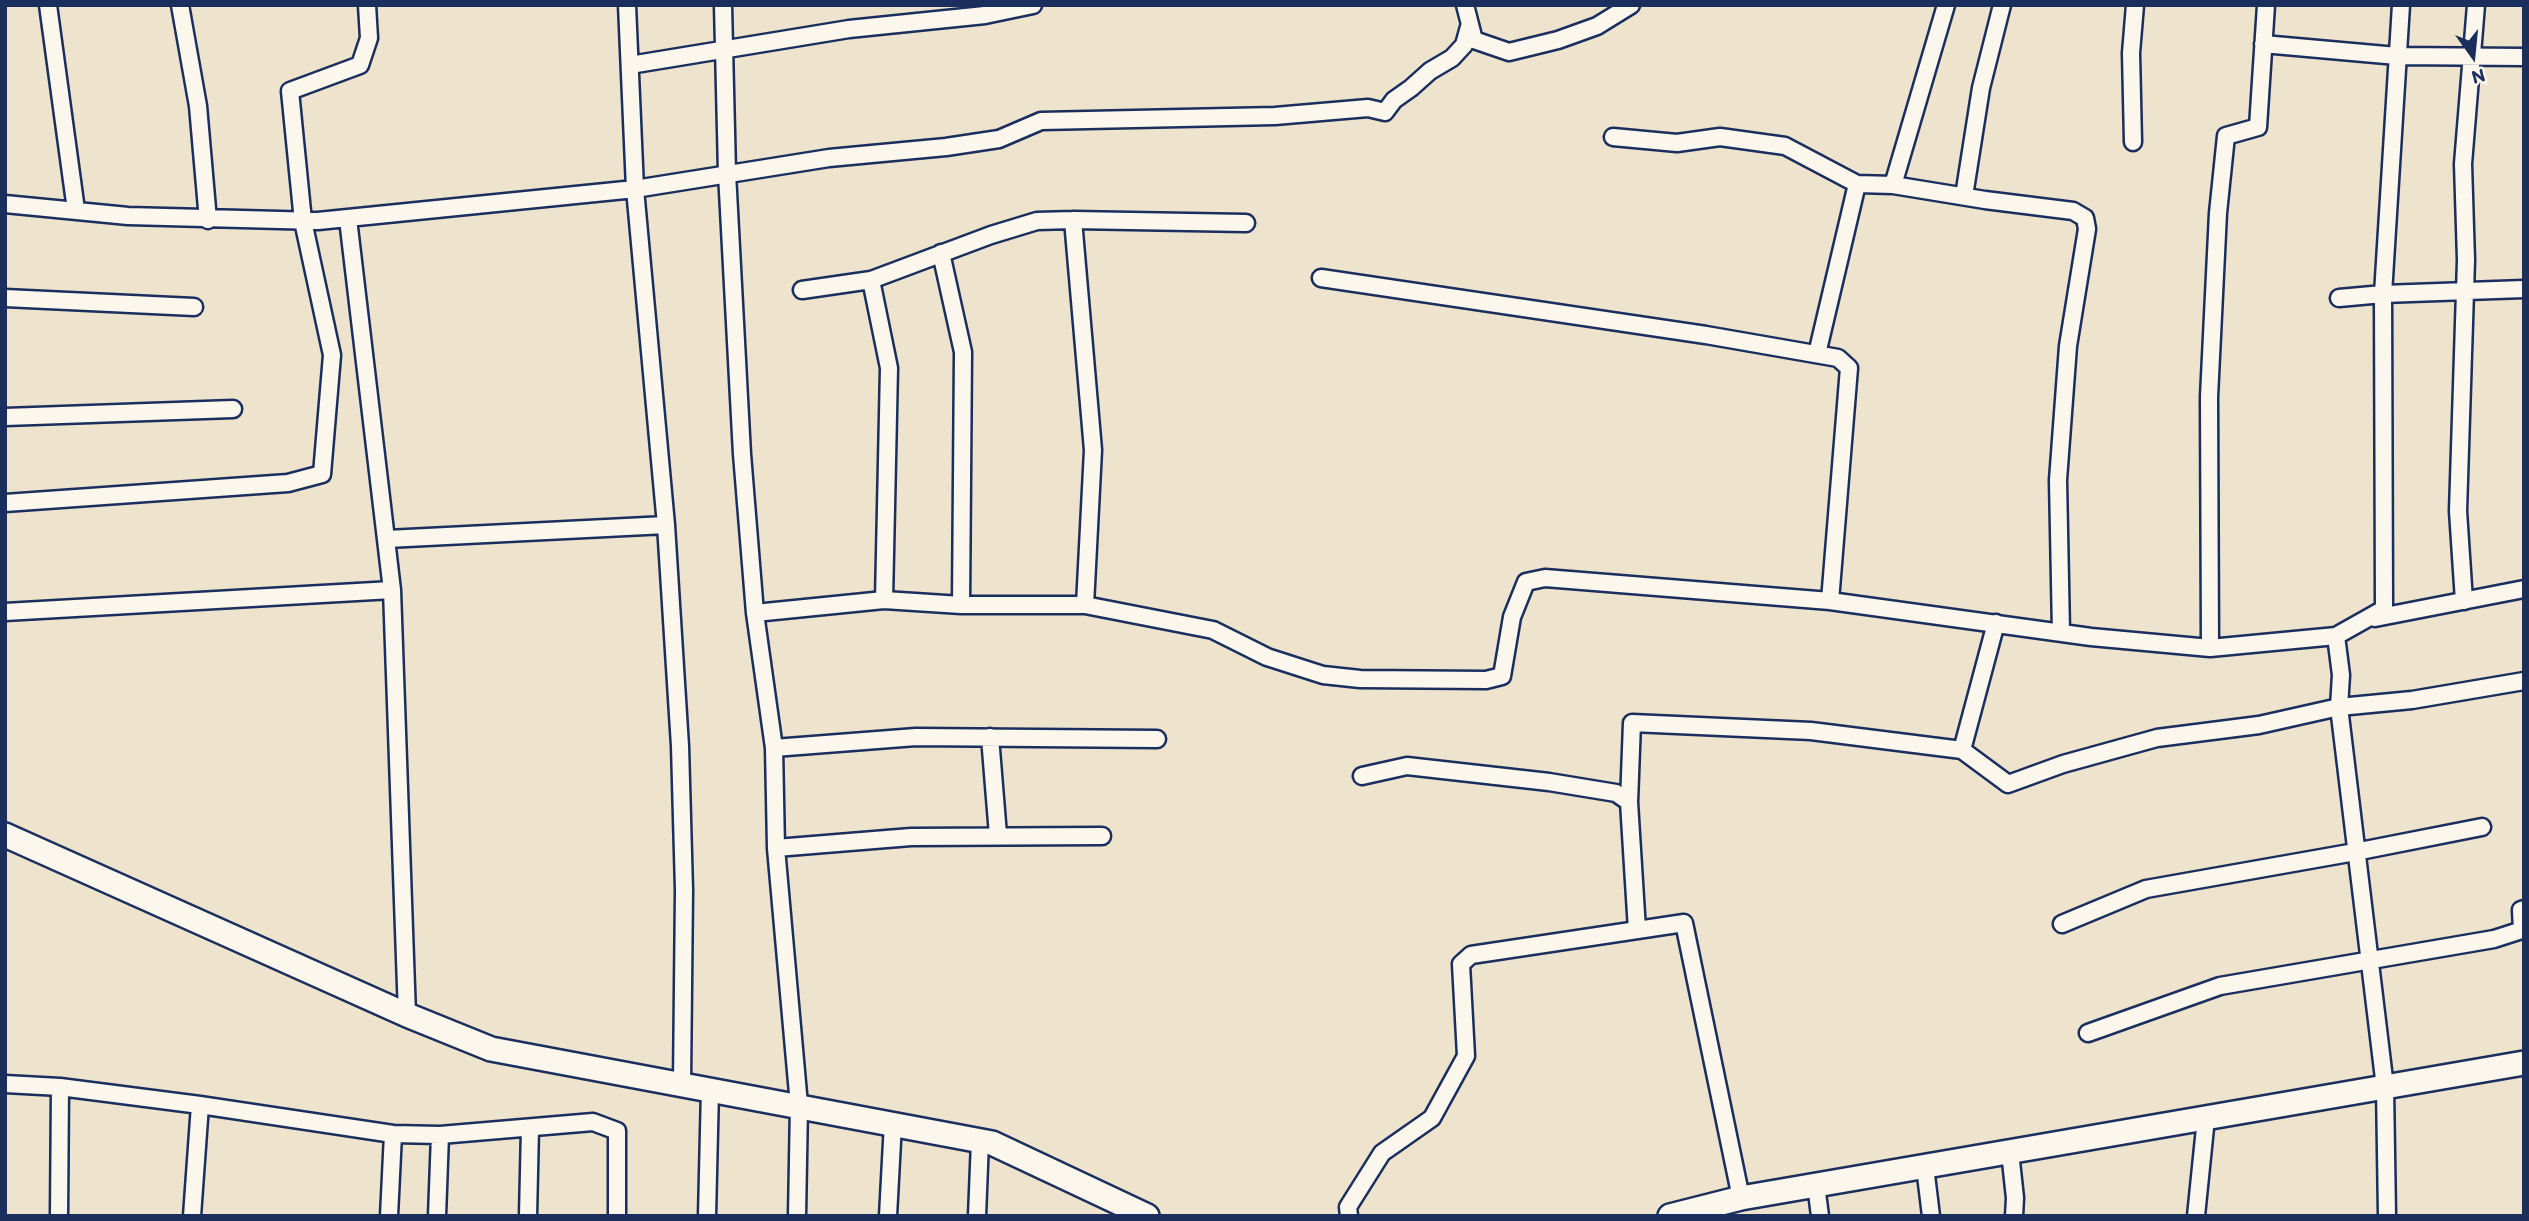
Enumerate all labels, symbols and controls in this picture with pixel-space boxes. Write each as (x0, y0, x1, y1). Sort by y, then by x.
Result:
north arrow (2438, 21, 2508, 91)
text: N (2469, 64, 2488, 90)

